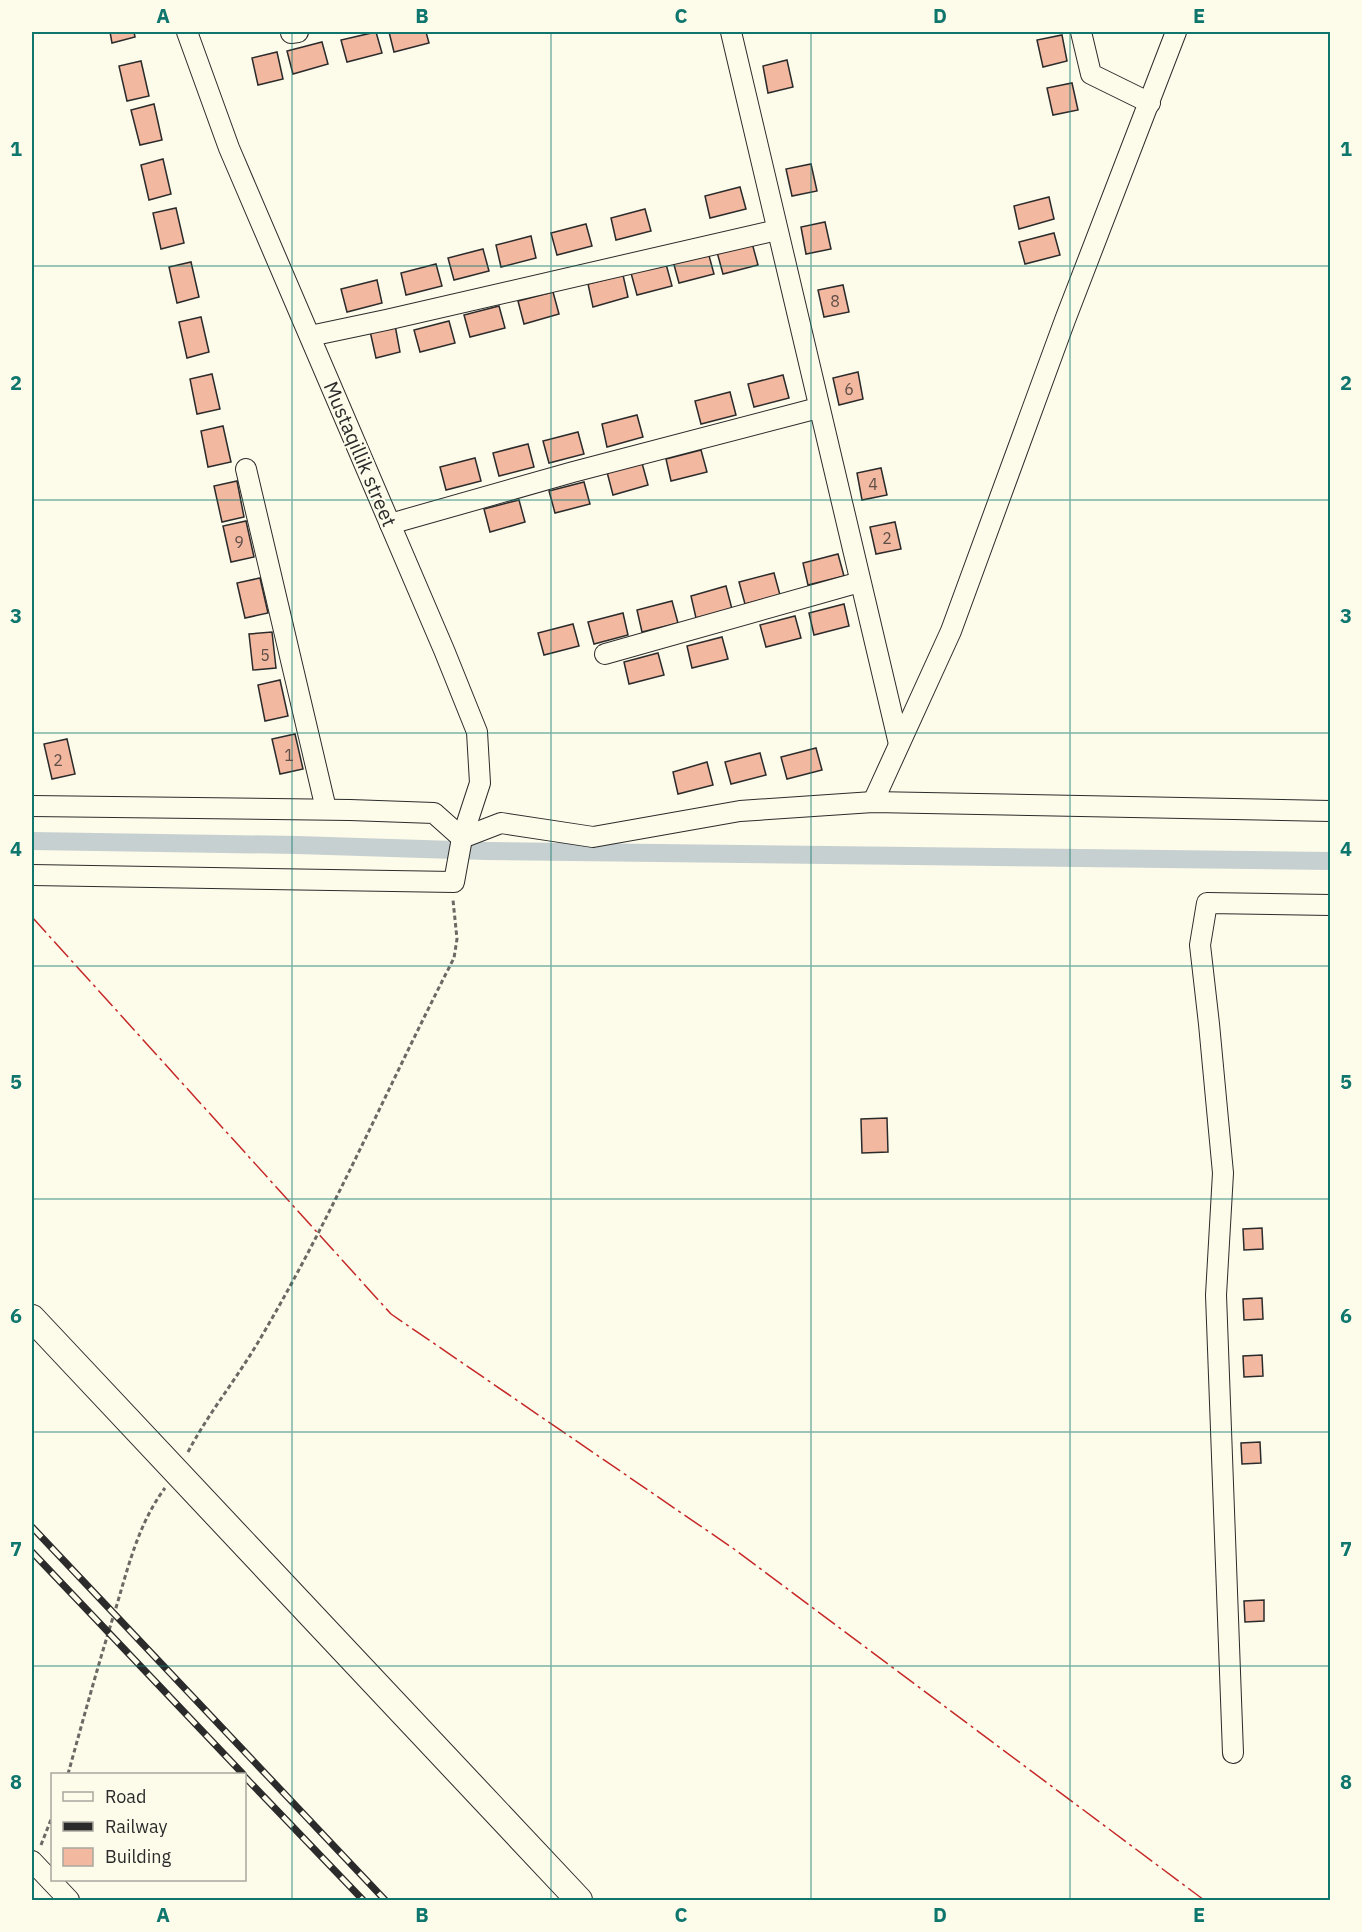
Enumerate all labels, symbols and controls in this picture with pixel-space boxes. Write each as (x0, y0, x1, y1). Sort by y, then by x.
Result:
text: A (156, 2, 170, 29)
text: B (415, 2, 429, 29)
text: C (674, 2, 688, 29)
text: D (933, 2, 947, 29)
text: E (1193, 2, 1205, 29)
text: 1 (10, 135, 22, 162)
text: 1 (1340, 135, 1352, 162)
house number: 8 (830, 291, 840, 311)
text: 2 (10, 369, 22, 396)
text: 2 (1340, 369, 1352, 396)
street label: Mustaqillik street (318, 377, 403, 531)
house number: 6 (844, 379, 854, 399)
house number: 4 (868, 474, 878, 494)
house number: 2 (882, 528, 892, 548)
house number: 9 (234, 532, 244, 552)
text: 3 (10, 602, 22, 629)
text: 3 (1340, 602, 1352, 629)
house number: 5 (260, 645, 270, 665)
house number: 1 (284, 745, 294, 765)
house number: 2 (53, 750, 63, 770)
text: 4 (10, 835, 22, 862)
text: 4 (1340, 835, 1352, 862)
text: 5 (10, 1068, 22, 1095)
text: 5 (1340, 1068, 1352, 1095)
text: 6 (10, 1302, 22, 1329)
text: 6 (1340, 1302, 1352, 1329)
text: 7 (10, 1535, 22, 1562)
text: 7 (1340, 1535, 1352, 1562)
text: 8 (10, 1768, 22, 1795)
text: 8 (1340, 1768, 1352, 1795)
legend (51, 1773, 246, 1881)
text: Road (105, 1785, 146, 1808)
text: Railway (105, 1815, 167, 1838)
text: Building (105, 1845, 172, 1868)
text: A (156, 1901, 170, 1928)
text: B (415, 1901, 429, 1928)
text: C (674, 1901, 688, 1928)
text: D (933, 1901, 947, 1928)
text: E (1193, 1901, 1205, 1928)

